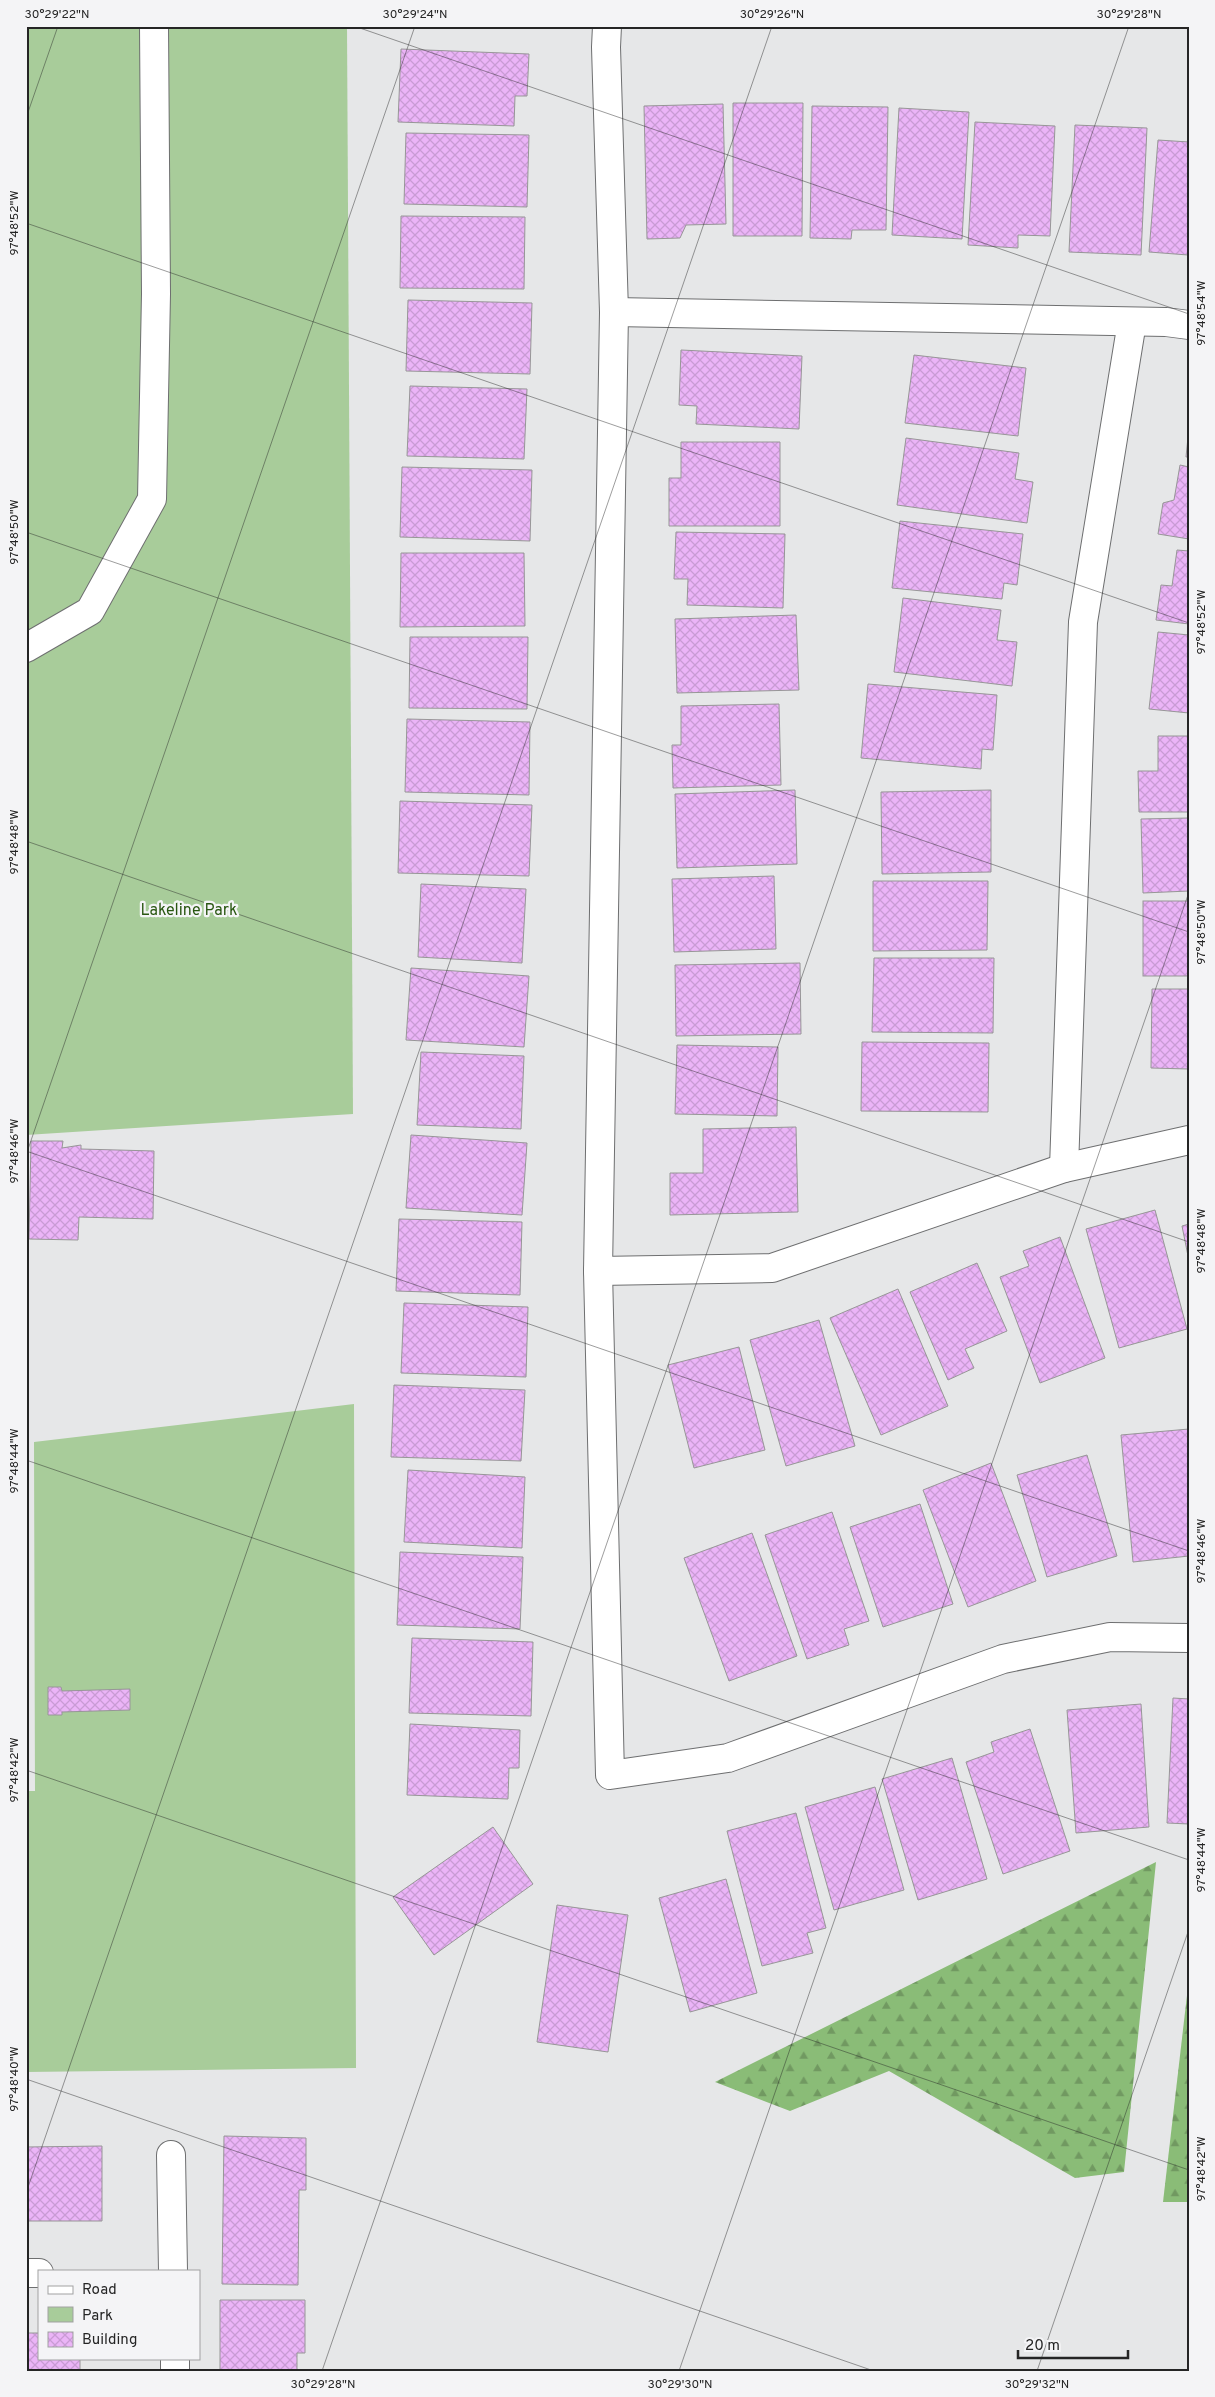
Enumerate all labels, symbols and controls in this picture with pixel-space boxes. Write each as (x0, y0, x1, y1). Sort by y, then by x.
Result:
text: 30°29'22"N (25, 7, 89, 23)
text: 30°29'24"N (383, 7, 447, 23)
text: 30°29'26"N (740, 7, 804, 23)
text: 30°29'28"N (1097, 7, 1161, 23)
text: 97°48'52"W (7, 191, 23, 255)
text: 97°48'54"W (1194, 280, 1210, 346)
text: 97°48'50"W (7, 499, 23, 565)
text: 97°48'52"W (1194, 590, 1210, 654)
text: 97°48'48"W (7, 809, 23, 875)
text: 97°48'50"W (1194, 899, 1210, 965)
park label: Lakeline Park (141, 901, 237, 921)
text: 97°48'46"W (7, 1119, 23, 1183)
text: 97°48'48"W (1194, 1208, 1210, 1274)
text: 97°48'44"W (7, 1428, 23, 1494)
text: 97°48'46"W (1194, 1519, 1210, 1583)
text: 97°48'42"W (7, 1737, 23, 1803)
text: 97°48'44"W (1194, 1827, 1210, 1893)
text: 97°48'40"W (7, 2046, 23, 2112)
text: 97°48'42"W (1194, 2136, 1210, 2202)
legend (38, 2270, 200, 2360)
text: Road (82, 2281, 117, 2300)
text: Park (82, 2307, 113, 2326)
scale bar (1018, 2327, 1128, 2359)
text: Building (82, 2331, 137, 2350)
text: 20 m (1025, 2337, 1060, 2356)
text: 30°29'28"N (291, 2377, 355, 2393)
text: 30°29'30"N (648, 2377, 712, 2393)
text: 30°29'32"N (1005, 2377, 1069, 2393)

